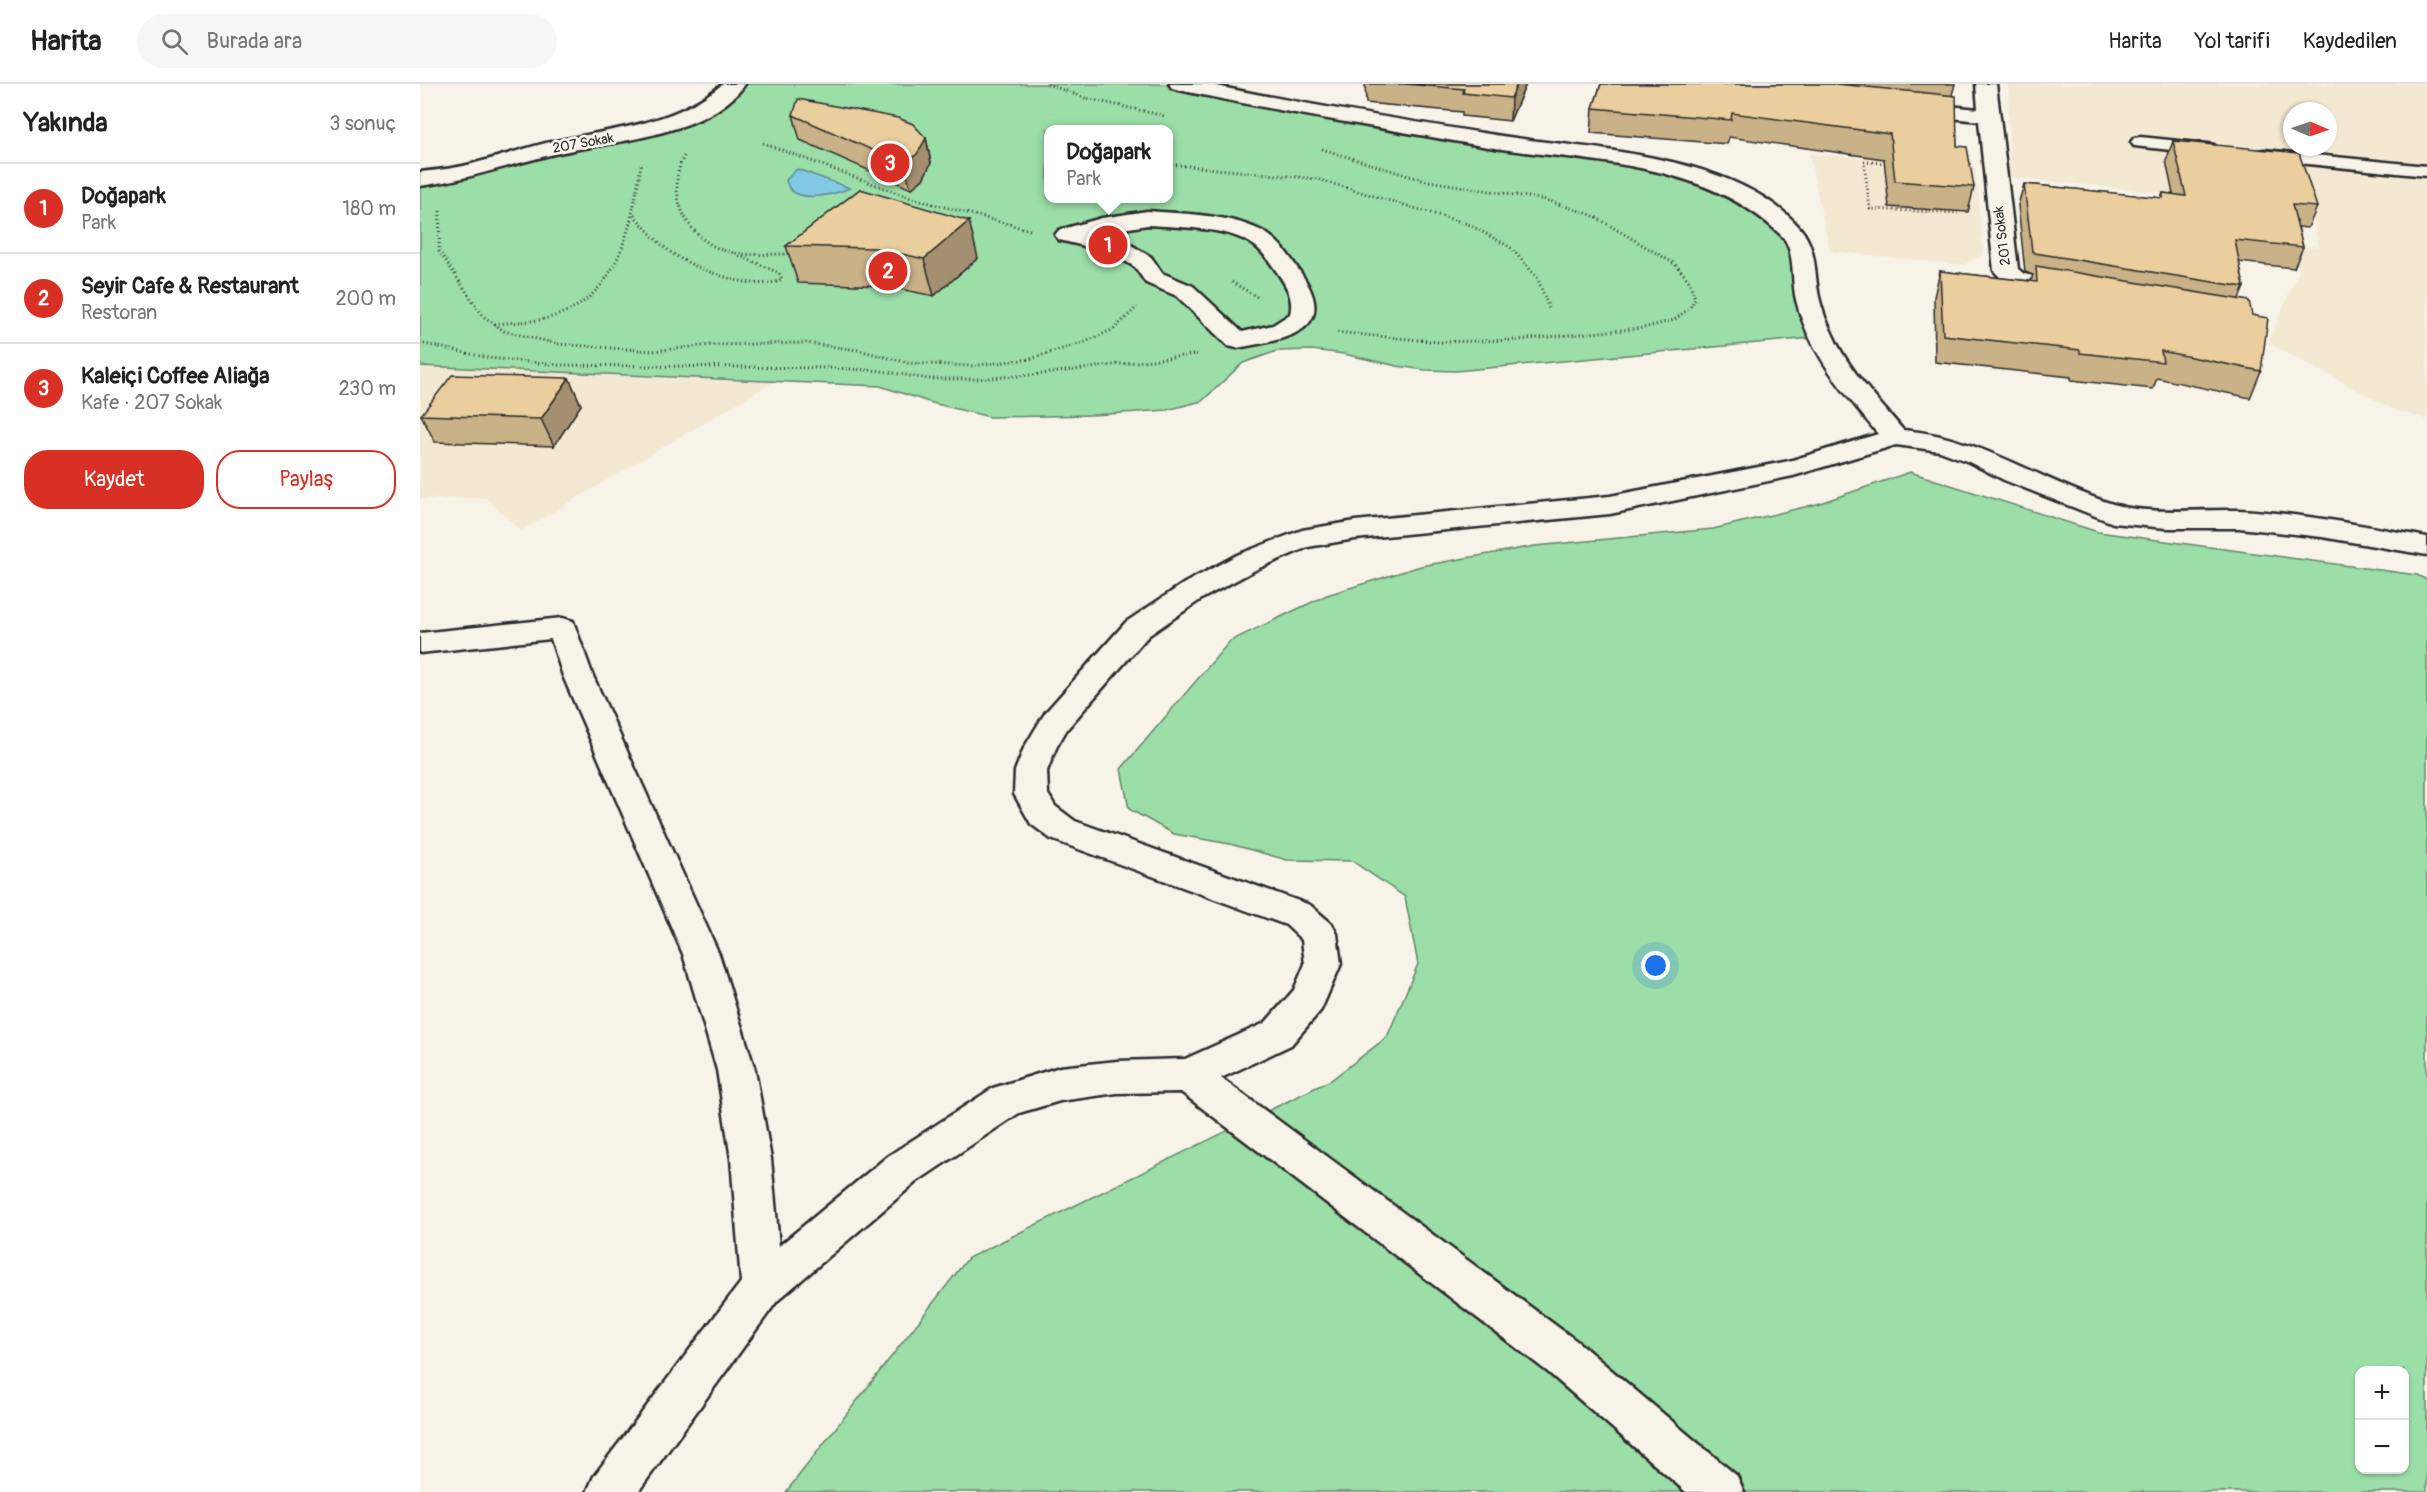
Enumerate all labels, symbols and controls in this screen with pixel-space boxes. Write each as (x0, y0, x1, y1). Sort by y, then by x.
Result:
search box (137, 14, 557, 68)
text: Harita (30, 24, 101, 59)
icon: search (158, 25, 191, 58)
text: Burada ara (206, 27, 302, 55)
text: Harita (2108, 28, 2162, 55)
text: Yol tarifi (2195, 28, 2270, 55)
text: Kaydedilen (2303, 28, 2397, 55)
north arrow (2283, 102, 2337, 156)
text: Yakında (24, 107, 108, 139)
text: 3 sonuç (329, 111, 396, 136)
popup (1044, 125, 1173, 203)
street label: 207 Sokak (551, 129, 615, 157)
text: Doğapark (1066, 138, 1151, 166)
pin: 3 (870, 140, 910, 185)
text: Park (1066, 166, 1101, 191)
text: Doğapark (81, 182, 166, 210)
text: 1 (40, 196, 47, 221)
text: 180 m (342, 196, 396, 221)
street label: 201 Sokak (1990, 205, 2014, 267)
text: Park (81, 210, 116, 235)
pin: 1 (1088, 222, 1128, 268)
pin: 2 (868, 248, 908, 294)
text: Seyir Cafe & Restaurant (81, 272, 299, 300)
text: 2 (38, 286, 49, 311)
text: 200 m (335, 286, 396, 311)
text: Restoran (81, 300, 157, 325)
text: Kaleiçi Coffee Aliağa (81, 362, 270, 390)
text: 3 (38, 376, 49, 401)
text: 230 m (339, 376, 396, 401)
text: Kafe · 207 Sokak (81, 390, 222, 415)
button: Kaydet (24, 450, 204, 509)
button: Paylaş (216, 450, 396, 509)
your location (1641, 951, 1670, 980)
map controls (2355, 1366, 2409, 1474)
button: + (2355, 1366, 2409, 1420)
button: − (2355, 1420, 2409, 1474)

